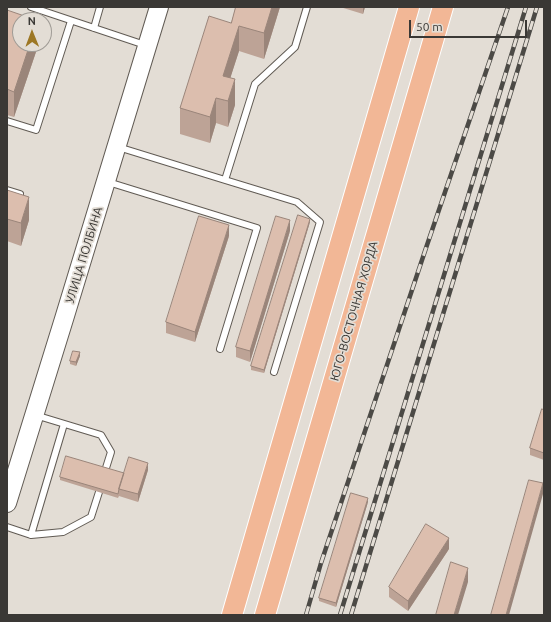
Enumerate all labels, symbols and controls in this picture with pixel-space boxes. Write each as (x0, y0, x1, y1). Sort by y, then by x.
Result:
north arrow (12, 12, 52, 52)
scale bar (411, 12, 529, 38)
text: N (28, 15, 36, 27)
text: 50 m (416, 20, 443, 33)
street label: УЛИЦА ПОЛБИНА (62, 205, 106, 305)
street label: ЮГО-ВОСТОЧНАЯ ХОРДА (327, 239, 381, 383)

